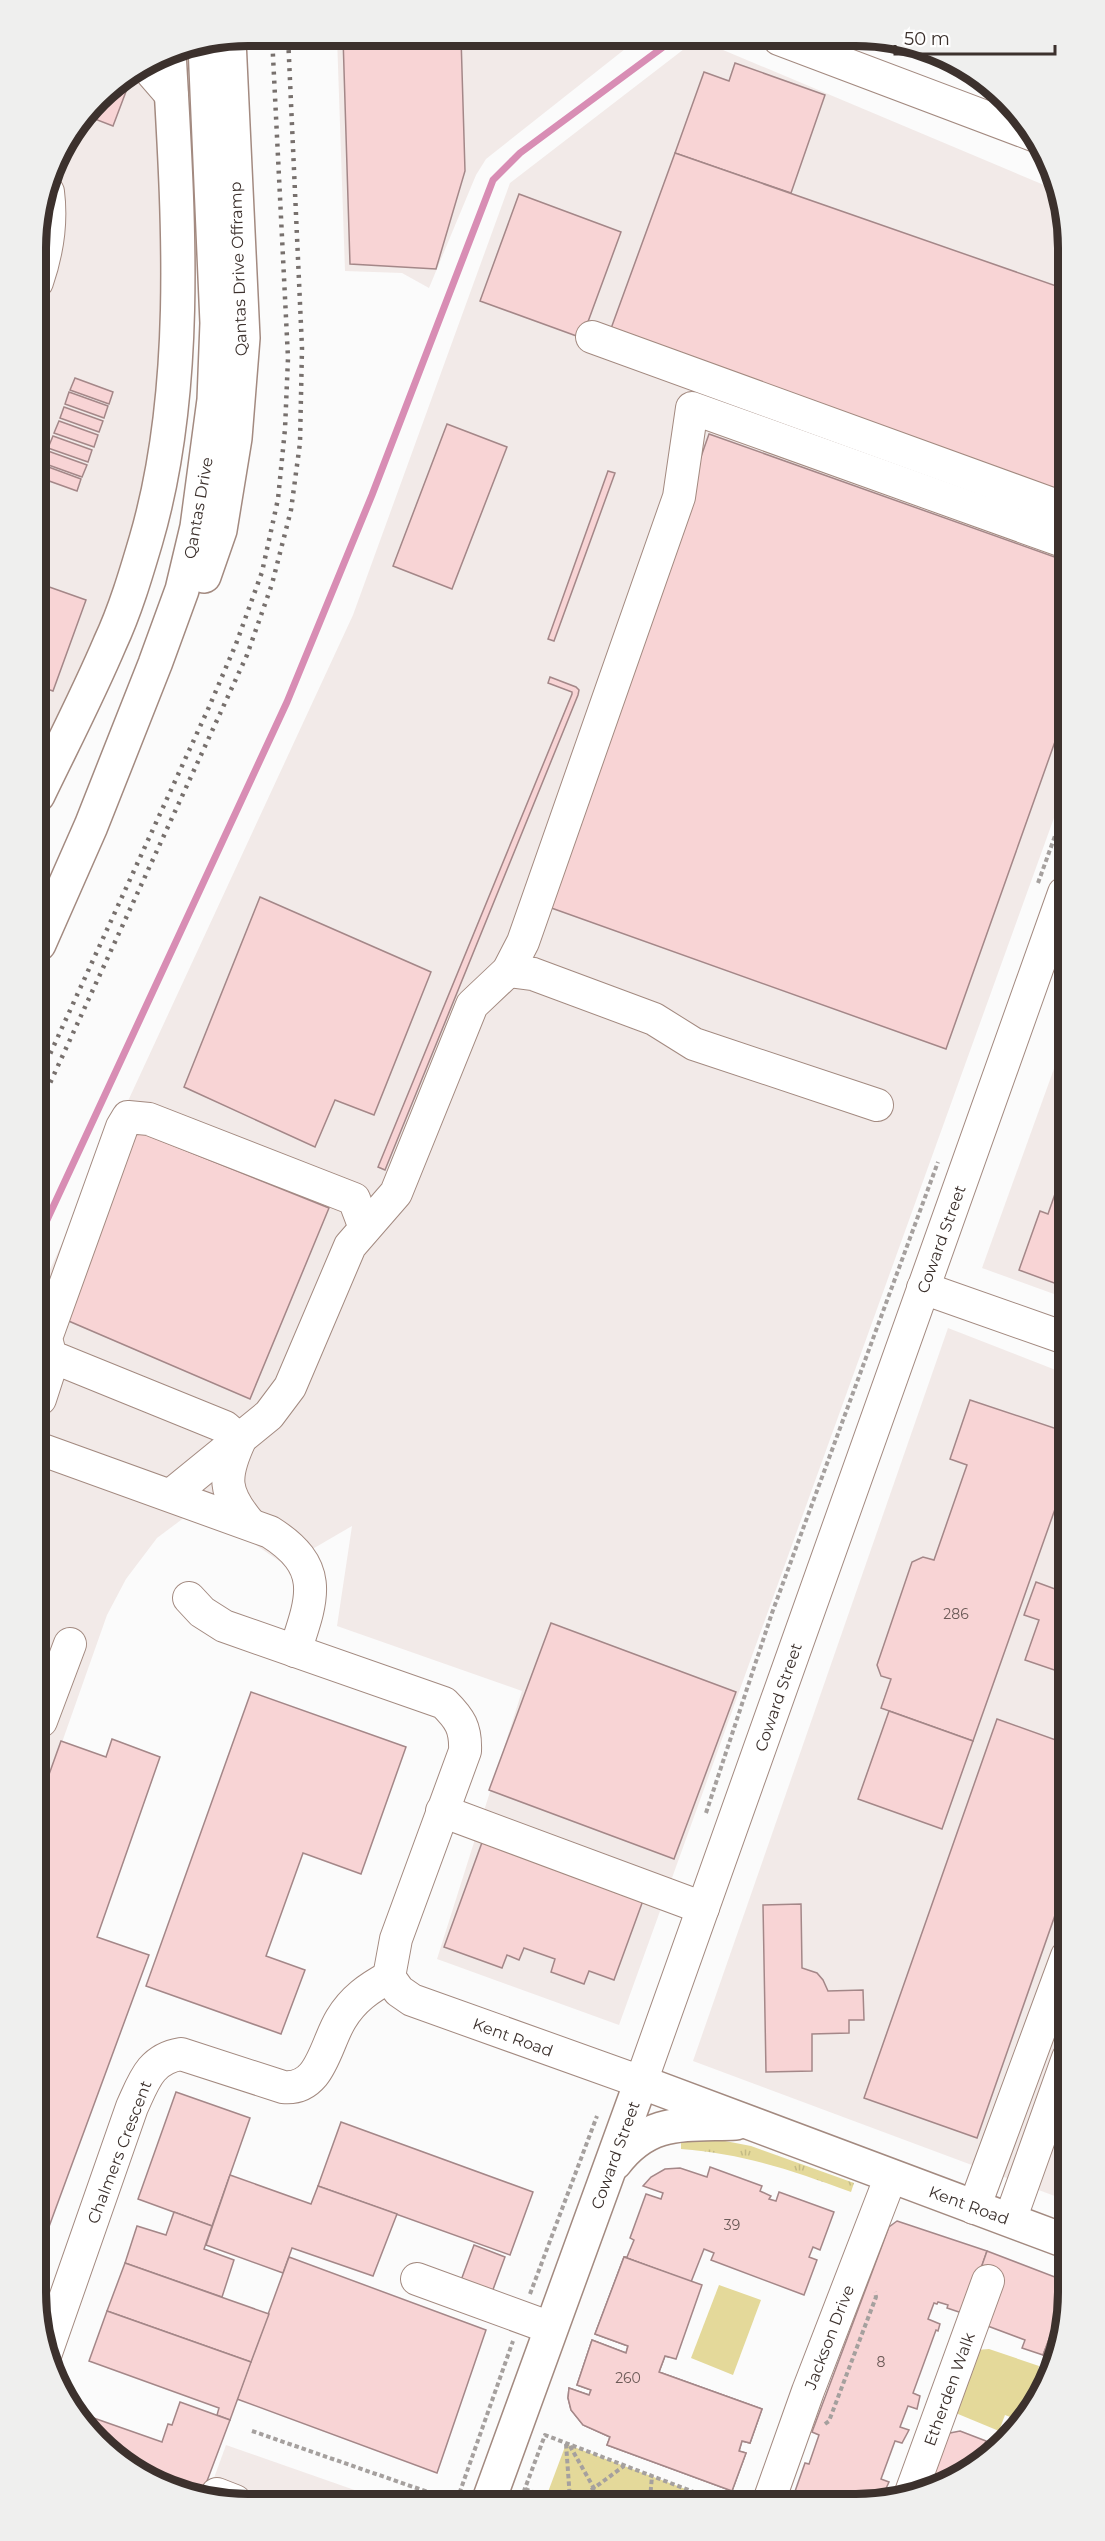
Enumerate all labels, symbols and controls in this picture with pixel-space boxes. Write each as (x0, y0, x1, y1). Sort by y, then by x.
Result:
scale bar (895, 18, 1056, 56)
text: 50 m (904, 28, 950, 50)
street label: Qantas Drive Offramp (226, 181, 251, 357)
street label: Qantas Drive (180, 456, 217, 561)
street label: Coward Street (913, 1182, 970, 1296)
house number: 286 (943, 1605, 969, 1623)
street label: Coward Street (751, 1640, 806, 1754)
street label: Kent Road (470, 2014, 556, 2061)
street label: Chalmers Crescent (83, 2077, 156, 2226)
street label: Coward Street (587, 2098, 644, 2212)
street label: Kent Road (926, 2182, 1012, 2229)
house number: 39 (724, 2216, 740, 2234)
street label: Jackson Drive (800, 2282, 858, 2393)
street label: Etherden Walk (920, 2329, 979, 2449)
house number: 8 (877, 2353, 886, 2371)
house number: 260 (615, 2369, 641, 2387)

